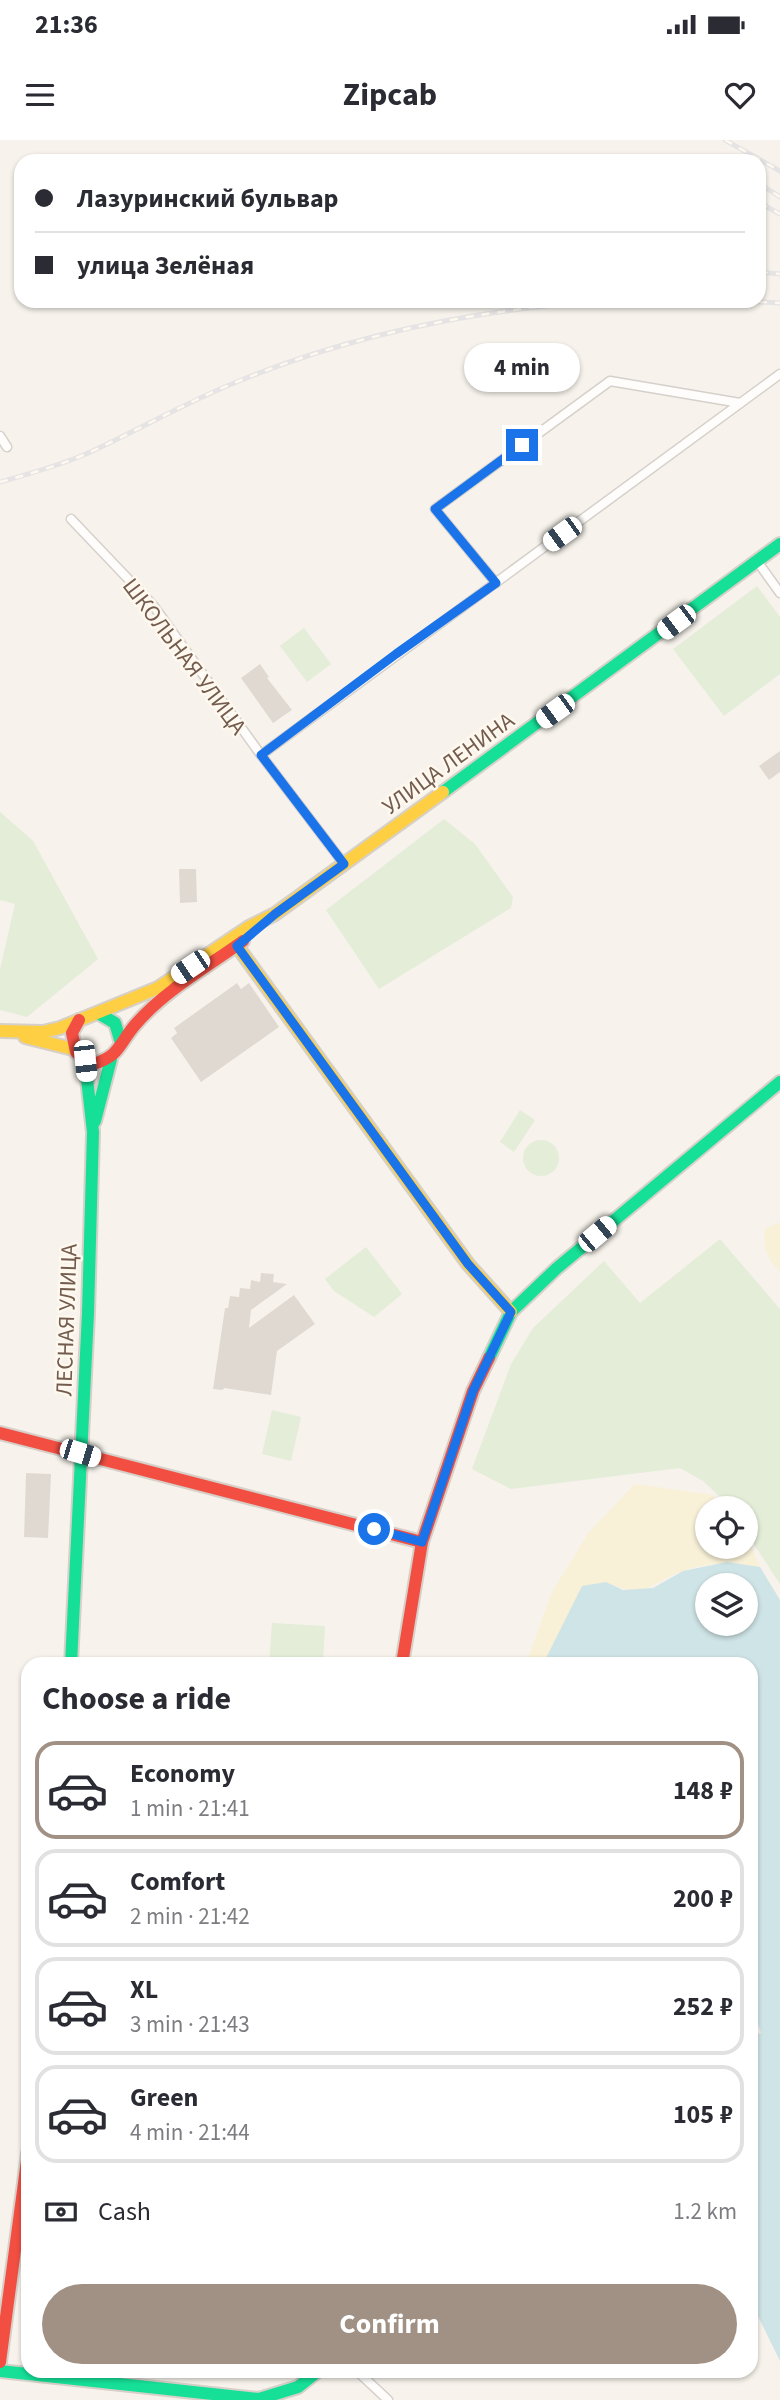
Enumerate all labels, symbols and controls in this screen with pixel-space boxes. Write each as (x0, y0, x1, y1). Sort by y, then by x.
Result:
text: 21:36 (35, 6, 98, 43)
text: Zipcab (343, 72, 437, 118)
icon: menu (21, 76, 59, 114)
icon: heart (721, 76, 759, 114)
text: Лазуринский бульвар (77, 180, 339, 217)
text: улица Зелёная (77, 247, 254, 284)
callout: 4 min (464, 344, 580, 392)
text: 4 min (494, 351, 550, 384)
route end (506, 429, 538, 461)
car (539, 513, 586, 555)
street label: ШКОЛЬНАЯ УЛИЦА (115, 571, 255, 742)
car (653, 601, 700, 643)
car (532, 690, 579, 732)
street label: УЛИЦА ЛЕНИНА (375, 704, 522, 823)
car (167, 947, 214, 987)
car (73, 1039, 98, 1083)
car (575, 1212, 620, 1256)
street label: ЛЕСНАЯ УЛИЦА (47, 1243, 86, 1397)
car (57, 1437, 104, 1469)
map controls (695, 1496, 758, 1636)
button: locate (695, 1496, 758, 1559)
route start (358, 1513, 390, 1545)
button: layers (695, 1573, 758, 1636)
text: Choose a ride (42, 1676, 231, 1722)
text: Economy (130, 1755, 235, 1792)
icon: car (46, 1759, 109, 1822)
text: 148 ₽ (673, 1772, 733, 1809)
text: 1 min · 21:41 (130, 1792, 250, 1825)
text: Comfort (130, 1863, 225, 1900)
icon: car (46, 1867, 109, 1930)
text: 200 ₽ (673, 1880, 733, 1917)
text: 2 min · 21:42 (130, 1900, 250, 1933)
text: XL (130, 1971, 158, 2008)
icon: car (46, 1975, 109, 2038)
text: 252 ₽ (673, 1988, 733, 2025)
text: 3 min · 21:43 (130, 2008, 250, 2041)
text: Green (130, 2079, 198, 2116)
icon: car (46, 2083, 109, 2146)
text: 105 ₽ (673, 2096, 733, 2133)
text: 4 min · 21:44 (130, 2116, 250, 2149)
icon: cash (42, 2193, 80, 2231)
text: Cash (98, 2193, 151, 2230)
text: 1.2 km (673, 2195, 737, 2228)
button: Confirm (42, 2284, 737, 2364)

